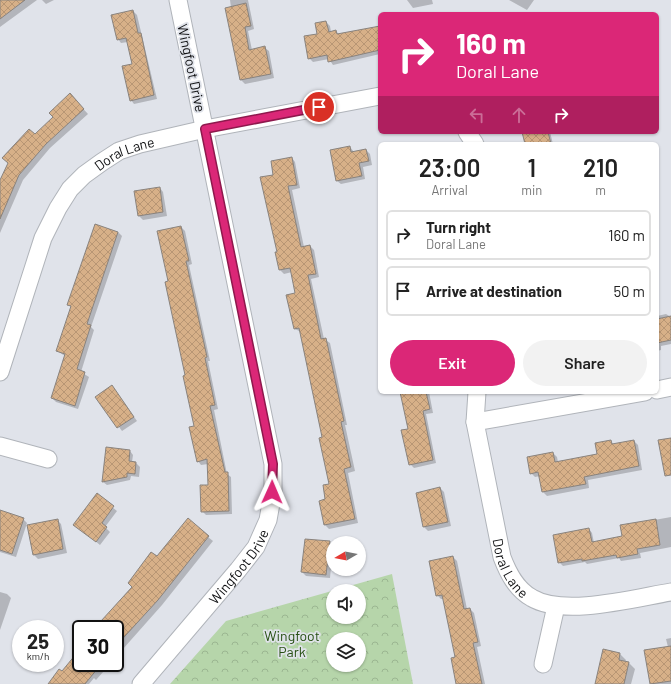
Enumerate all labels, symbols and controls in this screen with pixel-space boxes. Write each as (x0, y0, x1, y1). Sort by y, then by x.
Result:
street label: Wingfoot Drive (174, 22, 210, 114)
text: 160 m (456, 26, 526, 60)
icon: right (390, 28, 442, 80)
text: Doral Lane (456, 60, 539, 82)
pin (302, 90, 336, 124)
icon: arrive (308, 96, 330, 118)
icon: left (466, 104, 488, 126)
icon: ahead (508, 104, 530, 126)
icon: right (550, 104, 572, 126)
street label: Doral Lane (90, 133, 156, 174)
text: 23:00 (419, 153, 480, 182)
text: 1 (527, 153, 536, 182)
text: 210 (583, 153, 618, 182)
text: Arrival (431, 182, 468, 198)
text: min (521, 182, 542, 198)
text: m (595, 182, 606, 198)
text: Turn right (426, 218, 491, 236)
icon: right (392, 224, 414, 246)
text: 160 m (608, 226, 645, 244)
text: Doral Lane (426, 236, 486, 252)
icon: arrive (392, 280, 414, 302)
text: Arrive at destination (426, 282, 562, 300)
text: 50 m (613, 282, 645, 300)
button: Exit (390, 340, 515, 386)
button: Share (523, 340, 647, 386)
position arrow (251, 471, 293, 513)
street label: Wingfoot Drive (205, 526, 271, 607)
north arrow (326, 536, 366, 576)
map controls (326, 536, 366, 672)
street label: Doral Lane (490, 537, 532, 601)
button: sound (326, 584, 366, 624)
speed limit sign: 30 (72, 620, 124, 672)
park label: Wingfoot Park (264, 627, 320, 660)
text: 25 (27, 629, 49, 653)
button: layers (326, 632, 366, 672)
text: km/h (27, 650, 49, 662)

